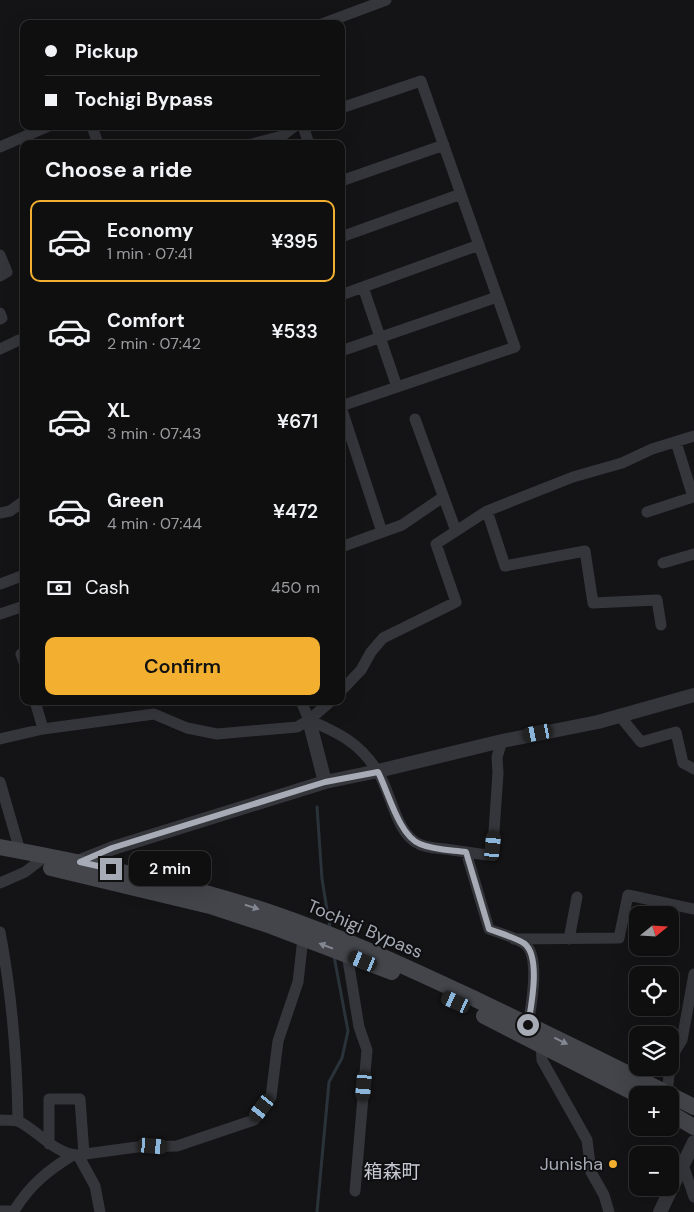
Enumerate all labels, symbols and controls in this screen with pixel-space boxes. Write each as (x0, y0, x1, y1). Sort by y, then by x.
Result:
text: Pickup (75, 39, 139, 64)
text: Tochigi Bypass (75, 87, 213, 112)
text: Choose a ride (45, 155, 193, 184)
text: Economy (107, 218, 194, 243)
icon: car (47, 219, 92, 264)
text: ¥395 (271, 229, 318, 254)
text: 1 min · 07:41 (107, 243, 192, 264)
text: Comfort (107, 308, 185, 333)
icon: car (47, 309, 92, 354)
text: ¥533 (271, 319, 318, 344)
text: 2 min · 07:42 (107, 333, 201, 354)
text: XL (107, 398, 130, 423)
icon: car (47, 399, 92, 444)
text: ¥671 (277, 409, 318, 434)
text: 3 min · 07:43 (107, 423, 201, 444)
text: Green (107, 488, 164, 513)
icon: car (47, 489, 92, 534)
text: ¥472 (273, 499, 318, 524)
text: 4 min · 07:44 (107, 513, 202, 534)
icon: cash (45, 574, 73, 602)
text: Cash (85, 575, 129, 600)
text: 450 m (271, 577, 320, 598)
button: Confirm (45, 637, 320, 695)
car (521, 723, 554, 743)
car (483, 830, 502, 862)
callout: 2 min (128, 852, 211, 886)
route end (100, 858, 122, 880)
text: 2 min (149, 858, 191, 879)
street label: Tochigi Bypass (304, 894, 426, 964)
one-way arrow (244, 903, 259, 911)
north arrow (629, 906, 679, 956)
map controls (629, 906, 679, 1196)
one-way arrow (318, 942, 333, 950)
car (346, 948, 379, 974)
button: locate (629, 966, 679, 1016)
car (439, 989, 472, 1015)
route start (517, 1014, 539, 1036)
button: layers (629, 1026, 679, 1076)
one-way arrow (554, 1037, 568, 1045)
car (355, 1070, 372, 1102)
button: + (629, 1086, 679, 1136)
car (246, 1092, 277, 1124)
car (137, 1137, 168, 1155)
button: − (629, 1146, 679, 1196)
place label: Junisha (540, 1152, 603, 1176)
marker: Junisha (607, 1158, 619, 1170)
district label: 箱森町 (363, 1159, 421, 1184)

